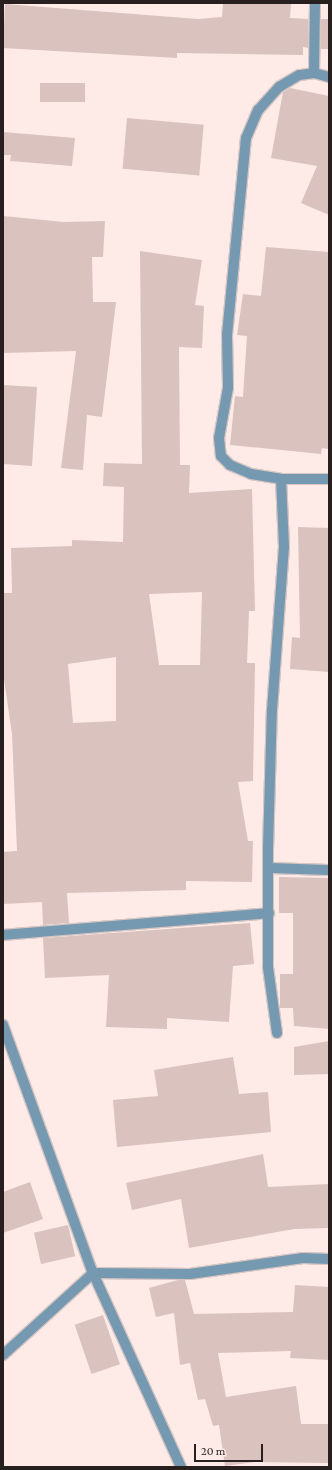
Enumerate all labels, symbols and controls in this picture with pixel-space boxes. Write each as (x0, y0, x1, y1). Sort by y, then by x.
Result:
scale bar (196, 1436, 265, 1462)
text: 20 m (201, 1444, 225, 1458)

